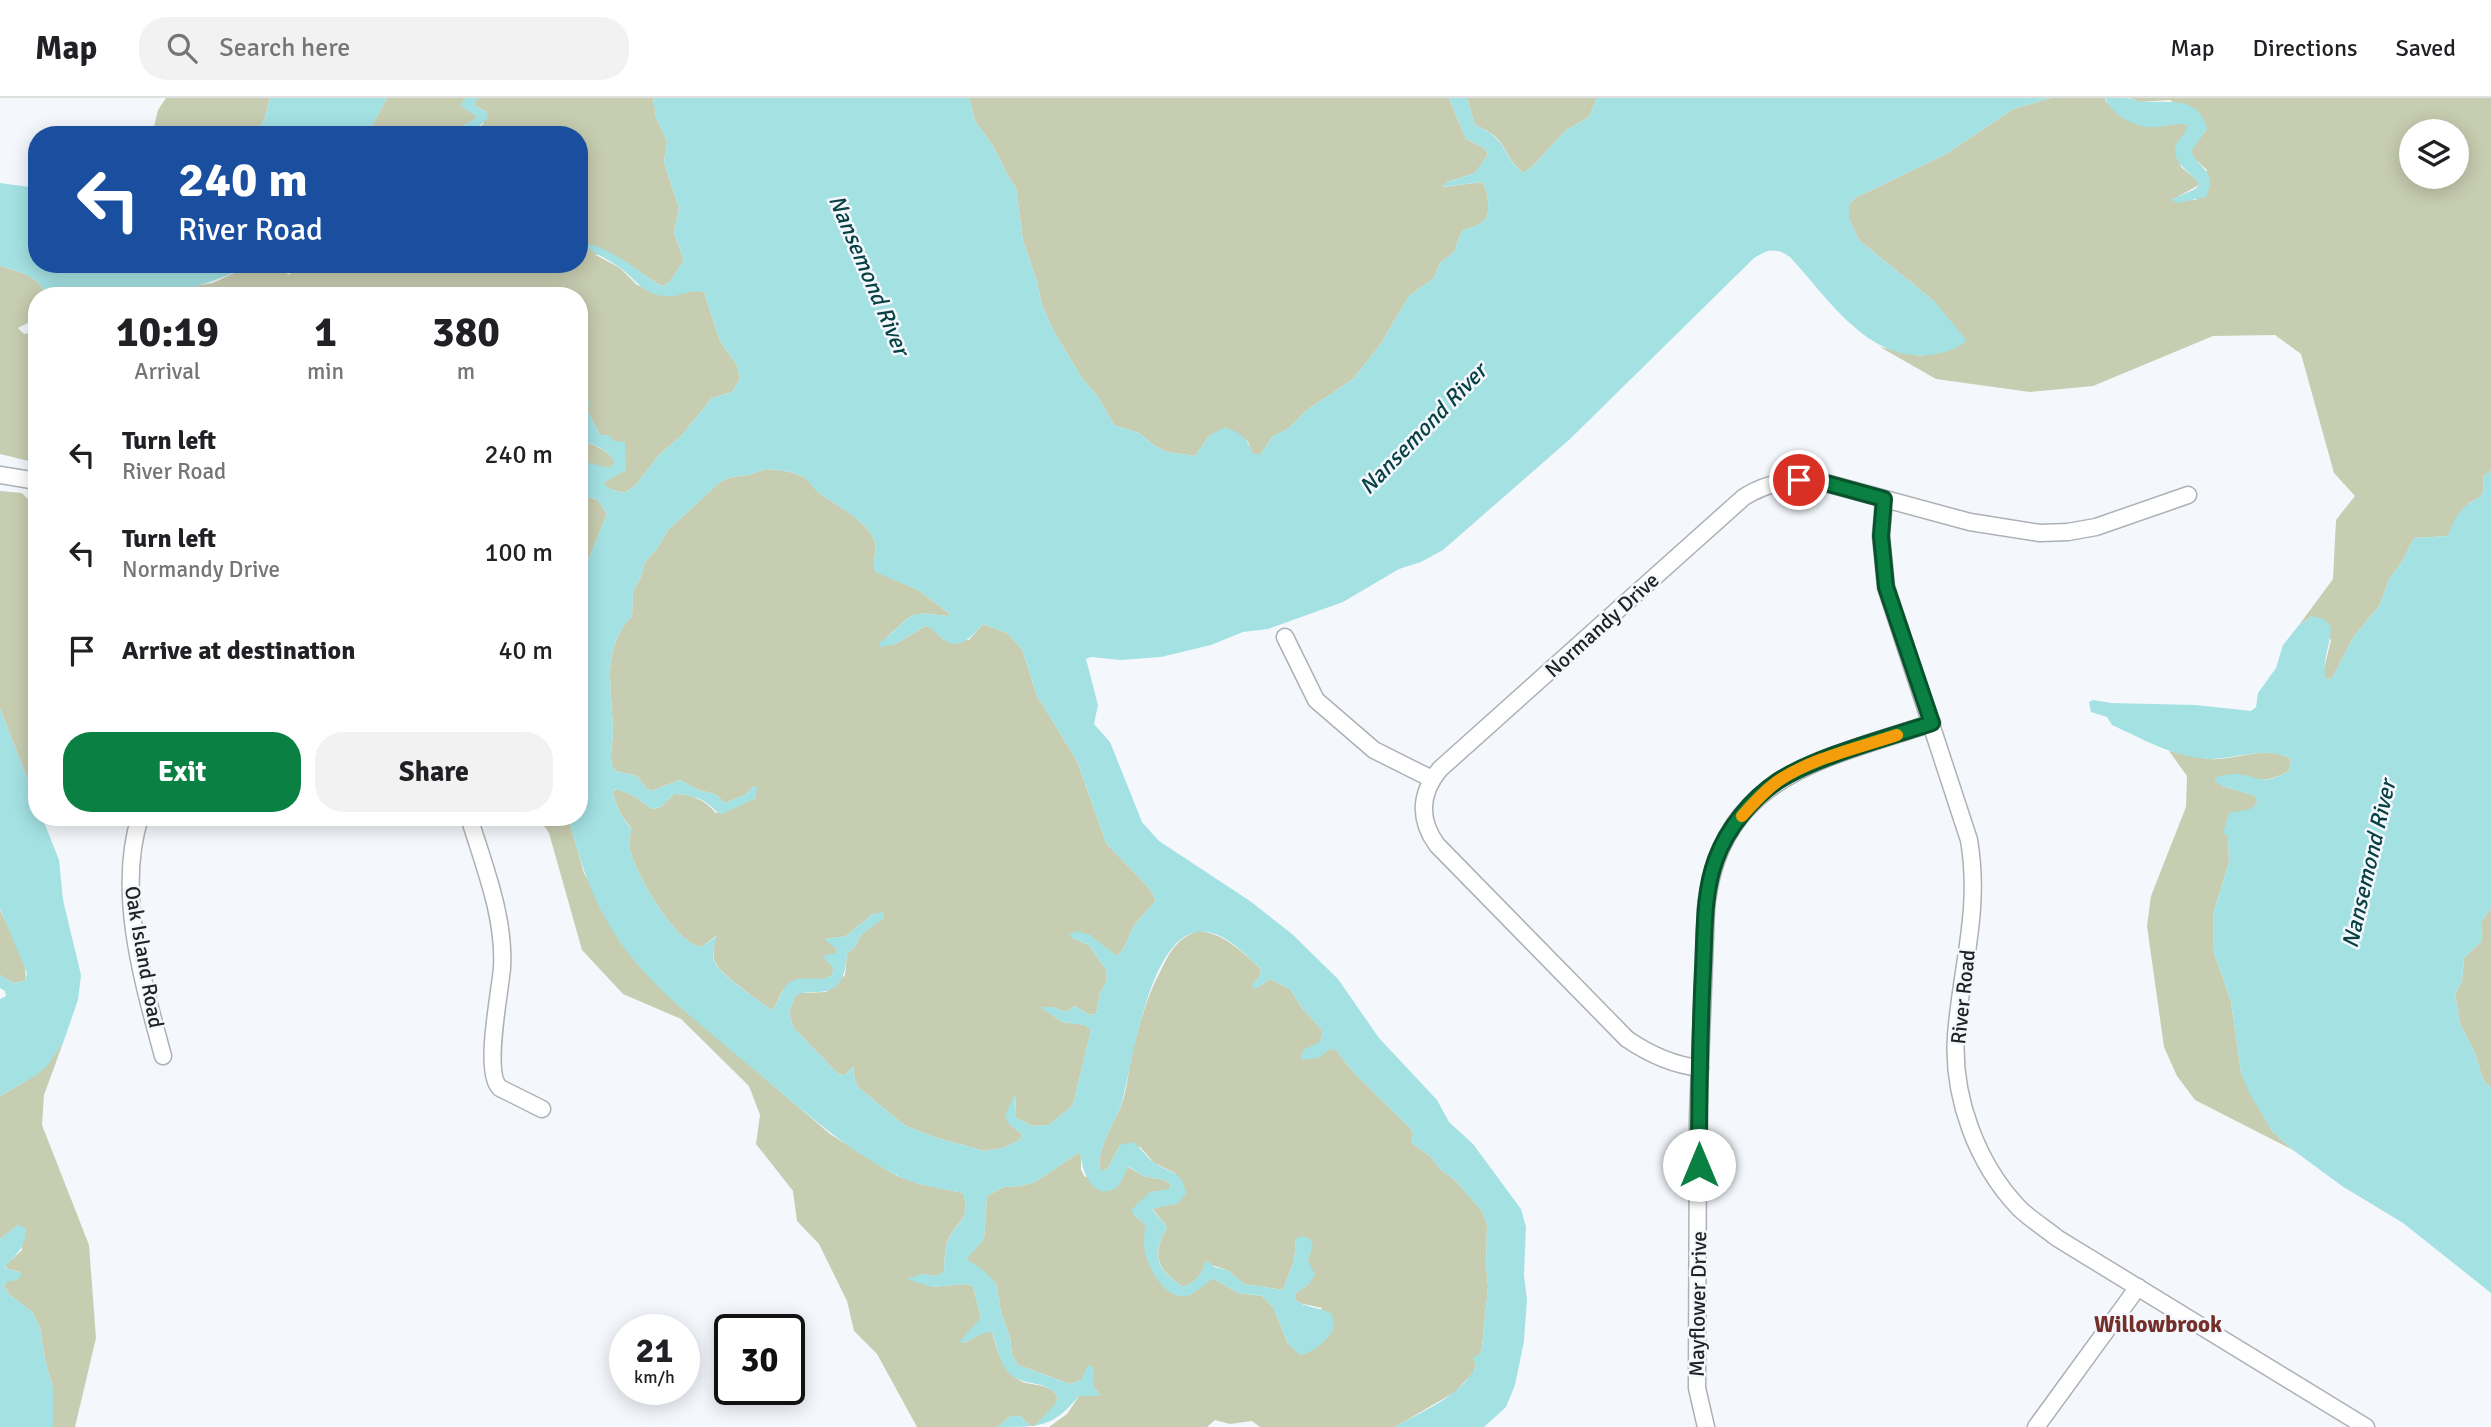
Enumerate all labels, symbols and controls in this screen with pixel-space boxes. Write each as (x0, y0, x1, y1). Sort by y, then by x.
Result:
search box (139, 17, 629, 80)
text: Map (35, 28, 97, 69)
icon: search (163, 29, 201, 67)
text: Search here (219, 32, 350, 64)
text: Map (2170, 33, 2215, 63)
text: Directions (2253, 33, 2358, 63)
text: Saved (2396, 33, 2456, 63)
map controls (2399, 119, 2469, 189)
button: layers (2399, 119, 2469, 189)
text: 240 m (178, 150, 308, 210)
icon: left (63, 154, 154, 245)
water label: Nansemond River (822, 190, 917, 363)
text: River Road (178, 210, 323, 249)
text: 10:19 (116, 307, 219, 358)
text: 1 (314, 307, 337, 358)
text: 380 (432, 307, 500, 358)
water label: Nansemond River (1353, 355, 1495, 501)
text: Arrival (134, 357, 201, 386)
text: min (307, 357, 344, 386)
text: m (457, 357, 475, 386)
text: Turn left (122, 425, 216, 457)
icon: left (63, 436, 101, 474)
text: 240 m (484, 439, 553, 471)
pin (1769, 450, 1829, 510)
text: River Road (122, 457, 226, 486)
icon: arrive (1780, 461, 1818, 499)
text: Turn left (122, 523, 216, 555)
icon: left (63, 534, 101, 572)
text: 100 m (484, 537, 553, 569)
text: Normandy Drive (122, 555, 280, 584)
street label: Normandy Drive (1540, 567, 1664, 683)
icon: arrive (63, 632, 101, 670)
text: Arrive at destination (122, 635, 355, 667)
text: 40 m (498, 635, 553, 667)
button: Exit (63, 732, 301, 812)
button: Share (315, 732, 553, 812)
water label: Nansemond River (2336, 774, 2403, 951)
street label: Oak Island Road (119, 884, 169, 1030)
street label: River Road (1945, 948, 1981, 1046)
position arrow (1662, 1128, 1736, 1202)
street label: Mayflower Drive (1684, 1231, 1712, 1377)
district label: Willowbrook (2094, 1310, 2222, 1339)
speed limit sign: 30 (714, 1314, 805, 1405)
text: 21 (636, 1329, 673, 1372)
text: km/h (634, 1366, 675, 1388)

